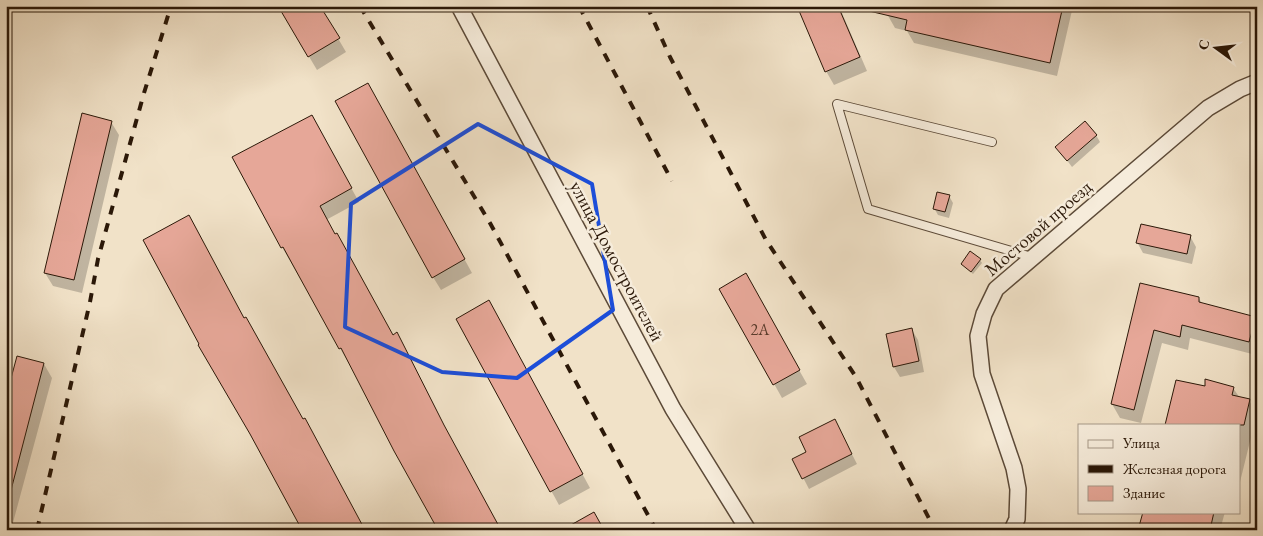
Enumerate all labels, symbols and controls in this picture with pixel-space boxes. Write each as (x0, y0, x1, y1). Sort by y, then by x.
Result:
north arrow (1190, 22, 1240, 72)
text: С (1193, 37, 1213, 52)
street label: Мостовой проезд (979, 174, 1097, 281)
street label: улица Домостроителей (564, 176, 670, 346)
house number: 2А (751, 319, 770, 340)
legend (1078, 424, 1240, 514)
text: Улица (1122, 433, 1160, 452)
text: Железная дорога (1122, 459, 1226, 478)
text: Здание (1123, 483, 1165, 502)

